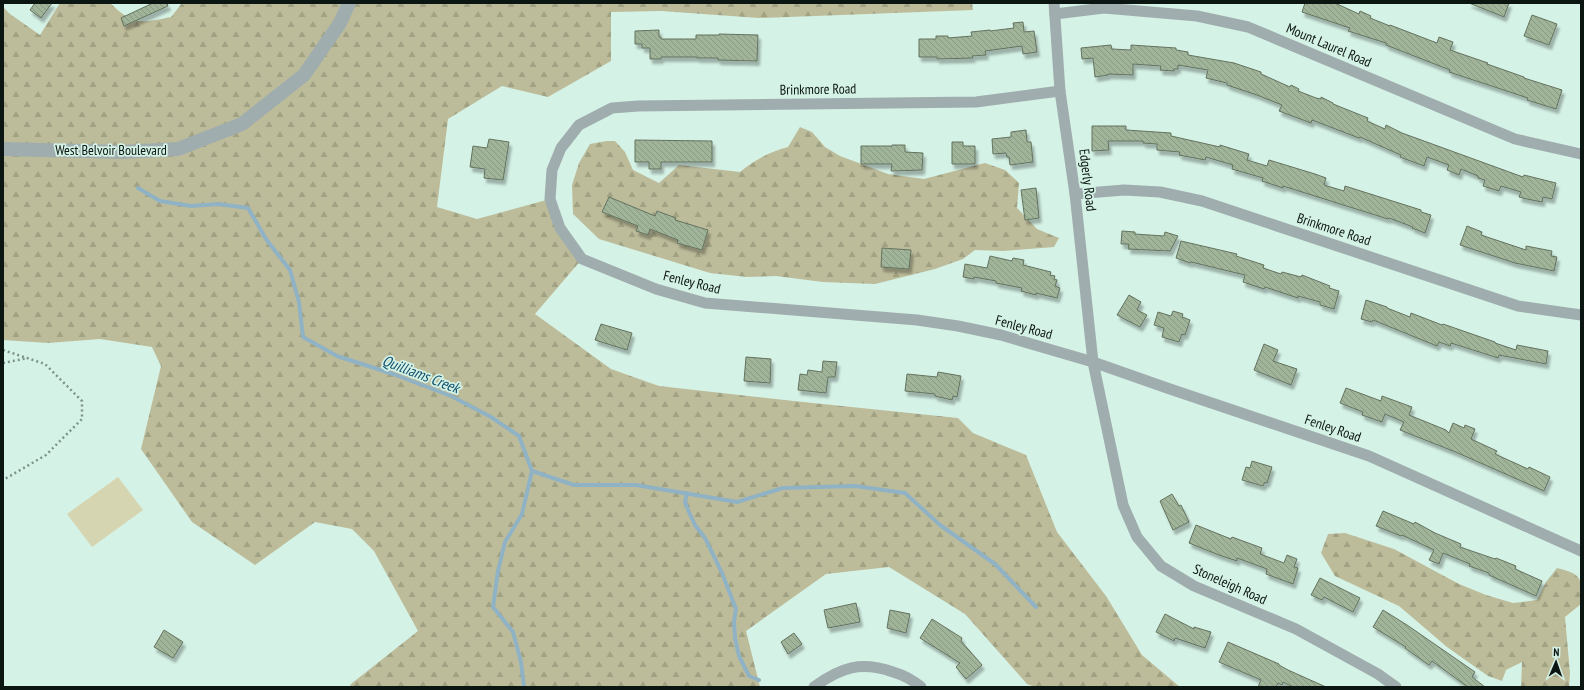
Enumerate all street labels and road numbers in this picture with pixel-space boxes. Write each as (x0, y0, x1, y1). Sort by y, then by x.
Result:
street label: Mount Laurel Road (1284, 19, 1374, 71)
street label: Brinkmore Road (780, 79, 856, 99)
street label: West Belvoir Boulevard (55, 141, 167, 159)
street label: Edgerly Road (1075, 148, 1101, 212)
street label: Brinkmore Road (1295, 209, 1373, 249)
street label: Fenley Road (662, 266, 722, 298)
street label: Fenley Road (994, 311, 1054, 343)
street label: Fenley Road (1303, 410, 1363, 446)
street label: Stoneleigh Road (1190, 560, 1270, 608)

